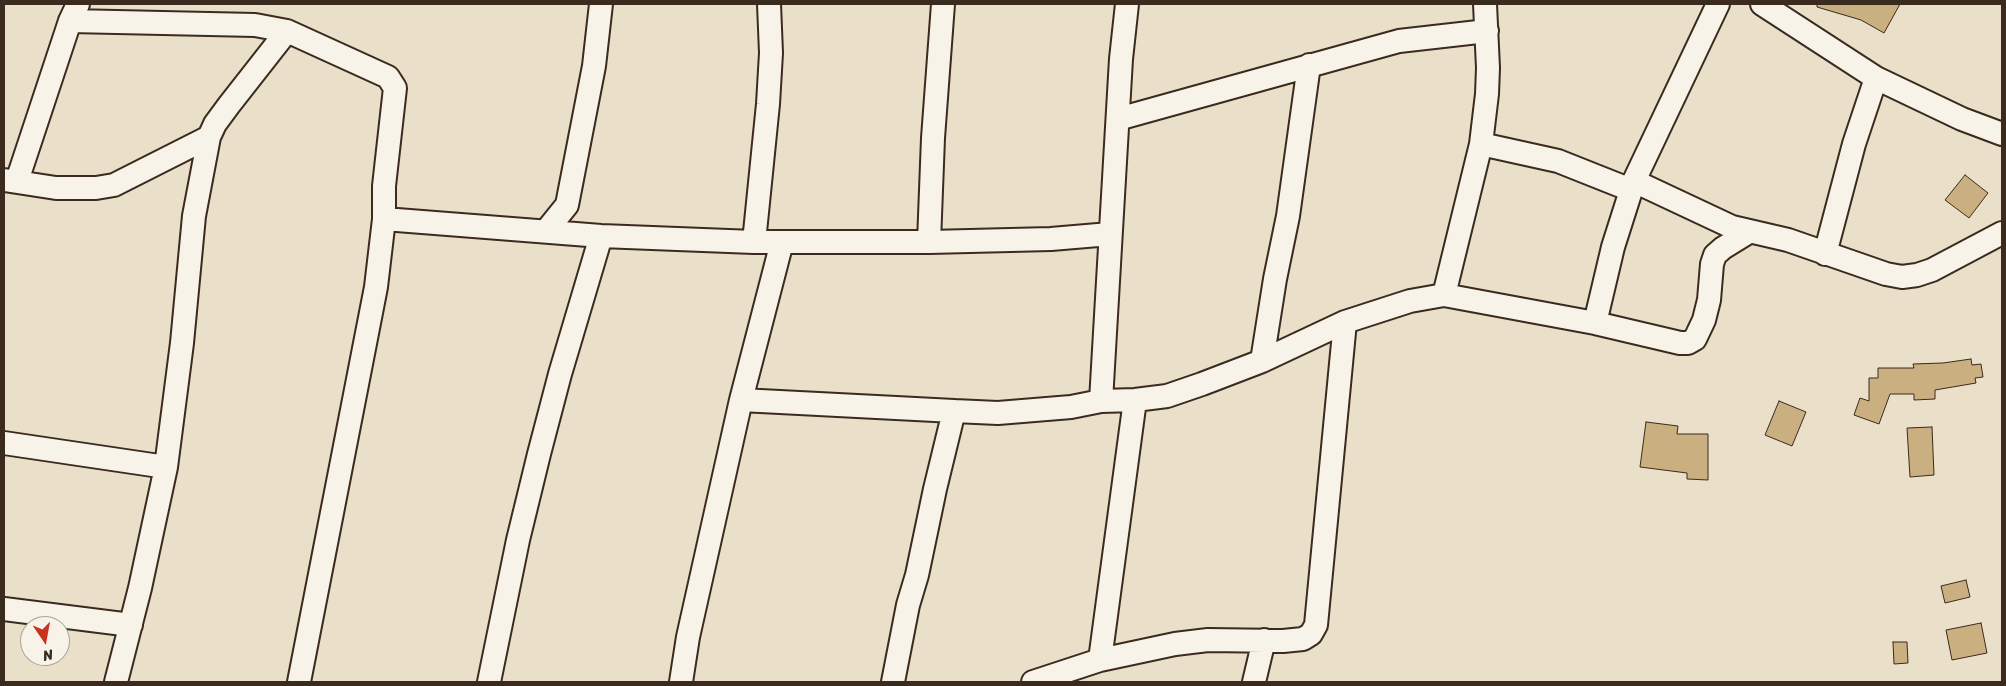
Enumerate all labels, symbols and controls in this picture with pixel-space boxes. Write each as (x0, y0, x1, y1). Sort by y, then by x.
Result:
north arrow (20, 616, 70, 666)
text: N (41, 642, 55, 668)

